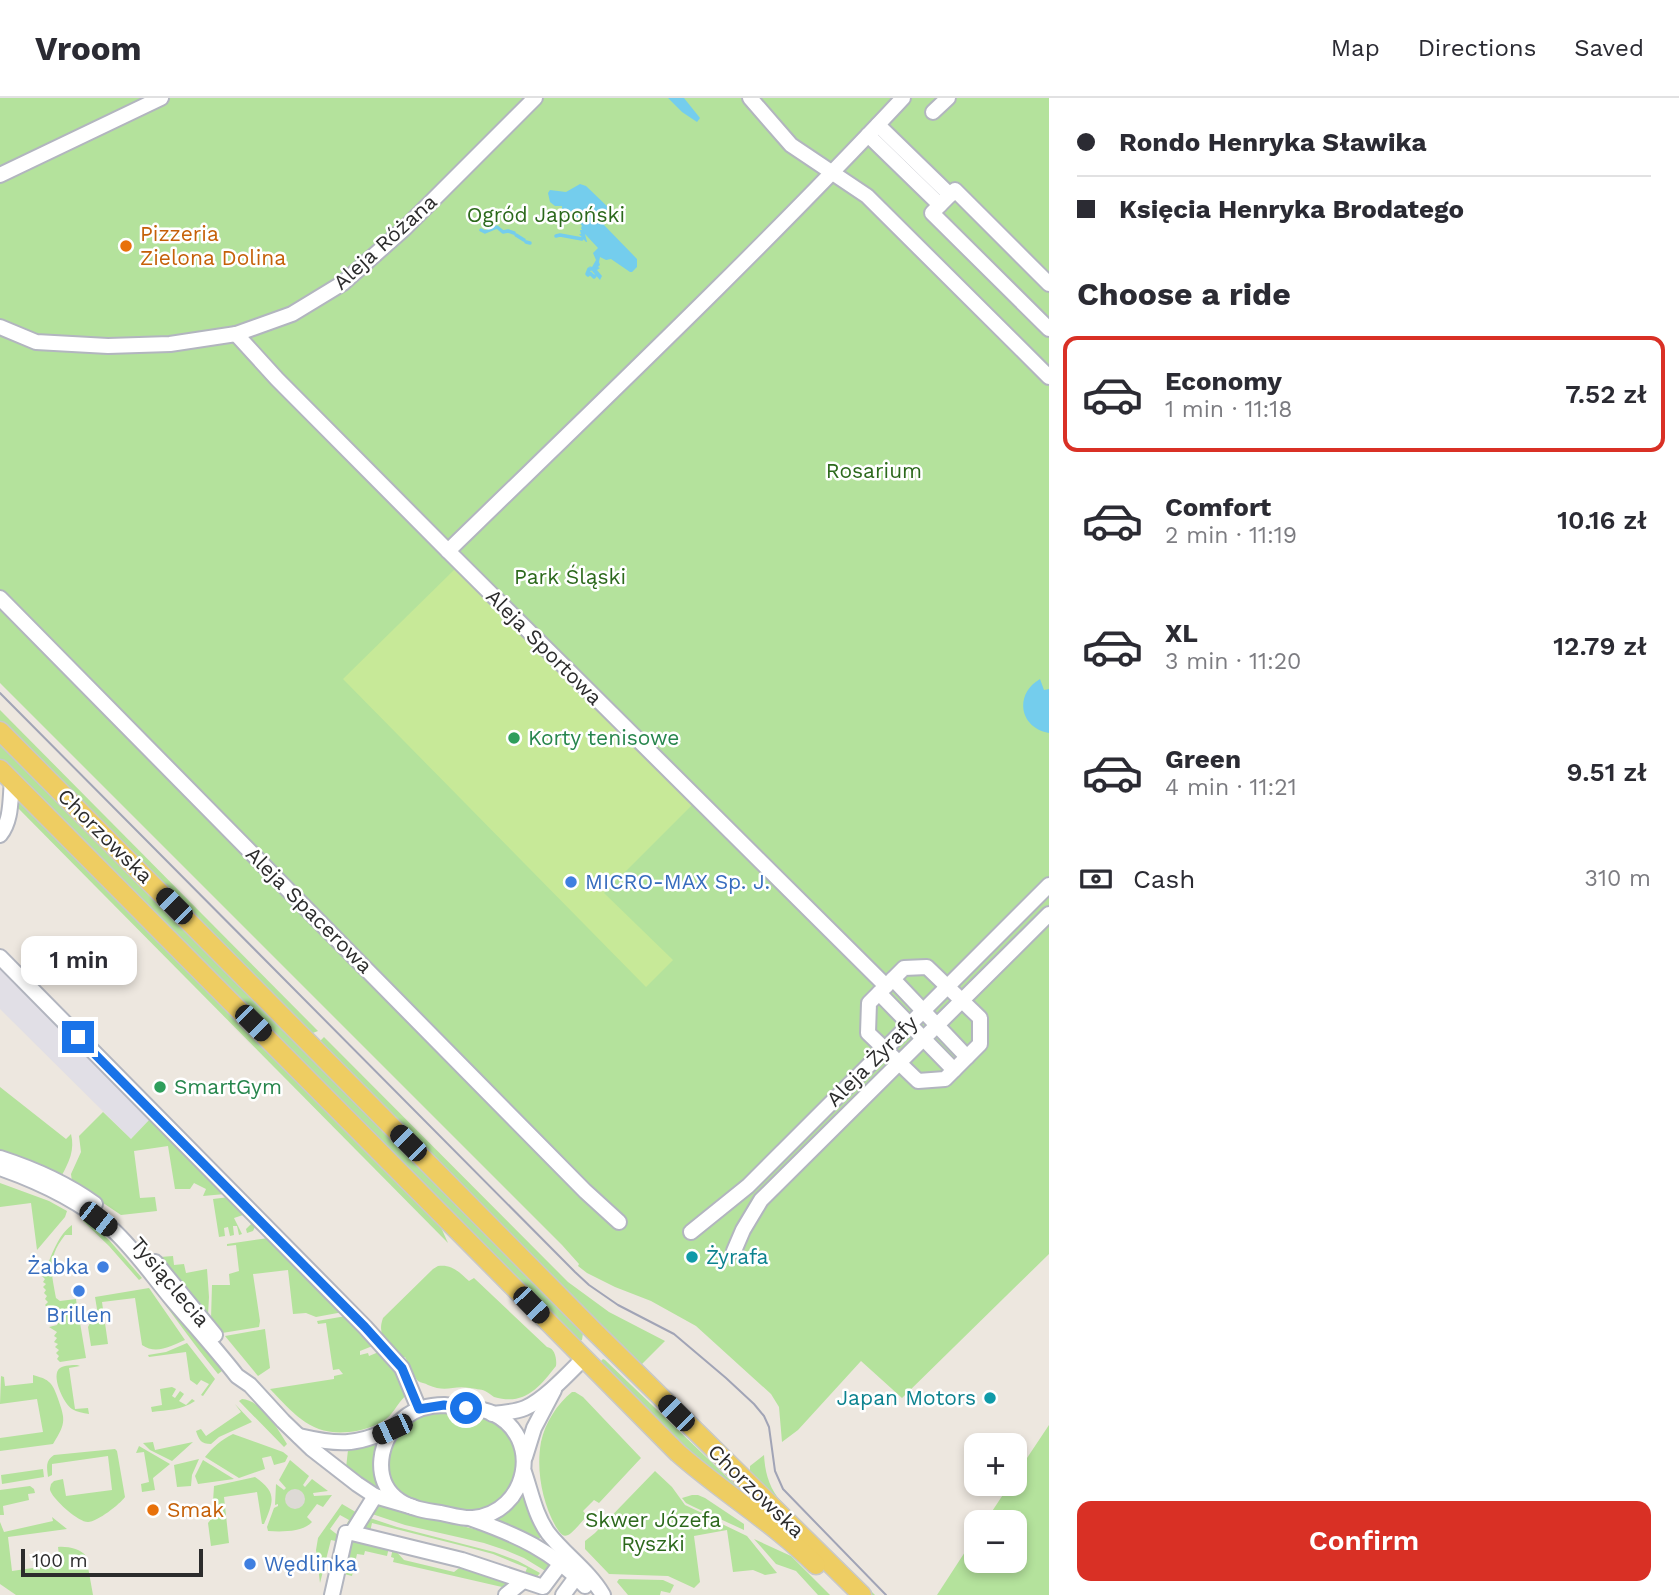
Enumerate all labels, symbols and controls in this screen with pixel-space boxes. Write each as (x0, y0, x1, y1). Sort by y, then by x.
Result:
text: Vroom (35, 29, 142, 68)
text: Map (1331, 34, 1380, 62)
text: Directions (1418, 34, 1536, 62)
text: Saved (1574, 34, 1644, 62)
text: Rondo Henryka Sławika (1119, 127, 1427, 157)
street label: Aleja Różana (328, 189, 442, 295)
text: Księcia Henryka Brodatego (1119, 194, 1464, 224)
park label: Ogród Japoński (467, 202, 625, 227)
place label: Pizzeria Zielona Dolina (140, 221, 286, 270)
marker: Pizzeria Zielona Dolina (118, 238, 134, 254)
text: Choose a ride (1077, 275, 1291, 313)
icon: car (1081, 363, 1144, 426)
text: Economy (1165, 366, 1282, 396)
text: 7.52 zł (1565, 379, 1647, 409)
text: 1 min · 11:18 (1165, 396, 1292, 423)
park label: Rosarium (826, 458, 922, 483)
icon: car (1081, 489, 1144, 552)
text: Comfort (1165, 492, 1271, 522)
text: 10.16 zł (1557, 505, 1647, 535)
text: 2 min · 11:19 (1165, 522, 1297, 549)
park label: Park Śląski (514, 564, 626, 589)
street label: Aleja Sportowa (481, 583, 608, 710)
icon: car (1081, 615, 1144, 678)
text: XL (1165, 618, 1198, 648)
text: 12.79 zł (1553, 631, 1647, 661)
text: 3 min · 11:20 (1165, 648, 1301, 675)
place label: Korty tenisowe (528, 725, 679, 750)
marker: Korty tenisowe (506, 730, 522, 746)
icon: car (1081, 741, 1144, 804)
text: Green (1165, 744, 1241, 774)
text: 9.51 zł (1566, 757, 1647, 787)
text: 4 min · 11:21 (1165, 774, 1297, 801)
street label: Chorzowska (53, 783, 158, 888)
street label: Aleja Spacerowa (241, 841, 378, 978)
icon: cash (1077, 860, 1115, 898)
text: Cash (1133, 864, 1195, 894)
text: 310 m (1585, 865, 1651, 892)
place label: MICRO-MAX Sp. J. (585, 869, 770, 894)
marker: MICRO-MAX Sp. J. (563, 874, 579, 890)
car (152, 884, 197, 928)
callout: 1 min (20, 936, 136, 984)
text: 1 min (49, 947, 109, 974)
car (231, 1001, 276, 1045)
street label: Aleja Żyrafy (821, 1010, 923, 1111)
route end (62, 1021, 94, 1053)
place label: SmartGym (174, 1074, 282, 1099)
marker: SmartGym (152, 1079, 168, 1095)
car (386, 1121, 431, 1165)
car (75, 1198, 122, 1240)
street label: Tysiąclecia (126, 1232, 215, 1332)
place label: Żyrafa (706, 1244, 769, 1269)
marker: Żyrafa (684, 1249, 700, 1265)
place label: Żabka (27, 1254, 89, 1279)
marker: Żabka (95, 1259, 111, 1275)
marker: Brillen (71, 1283, 87, 1299)
car (509, 1283, 554, 1327)
place label: Brillen (46, 1302, 112, 1327)
place label: Japan Motors (837, 1385, 976, 1410)
marker: Japan Motors (982, 1390, 998, 1406)
car (654, 1391, 699, 1435)
route start (450, 1392, 482, 1424)
car (369, 1411, 416, 1447)
map controls (964, 1433, 1027, 1573)
button: + (964, 1433, 1027, 1496)
street label: Chorzowska (703, 1439, 810, 1543)
place label: Smak (167, 1497, 224, 1522)
button: Confirm (1077, 1501, 1651, 1581)
marker: Smak (145, 1502, 161, 1518)
park label: Skwer Józefa Ryszki (585, 1507, 721, 1556)
button: − (964, 1510, 1027, 1573)
scale bar (21, 1546, 203, 1578)
text: 100 m (32, 1549, 88, 1572)
place label: Wędlinka (264, 1551, 357, 1576)
marker: Wędlinka (242, 1556, 258, 1572)

